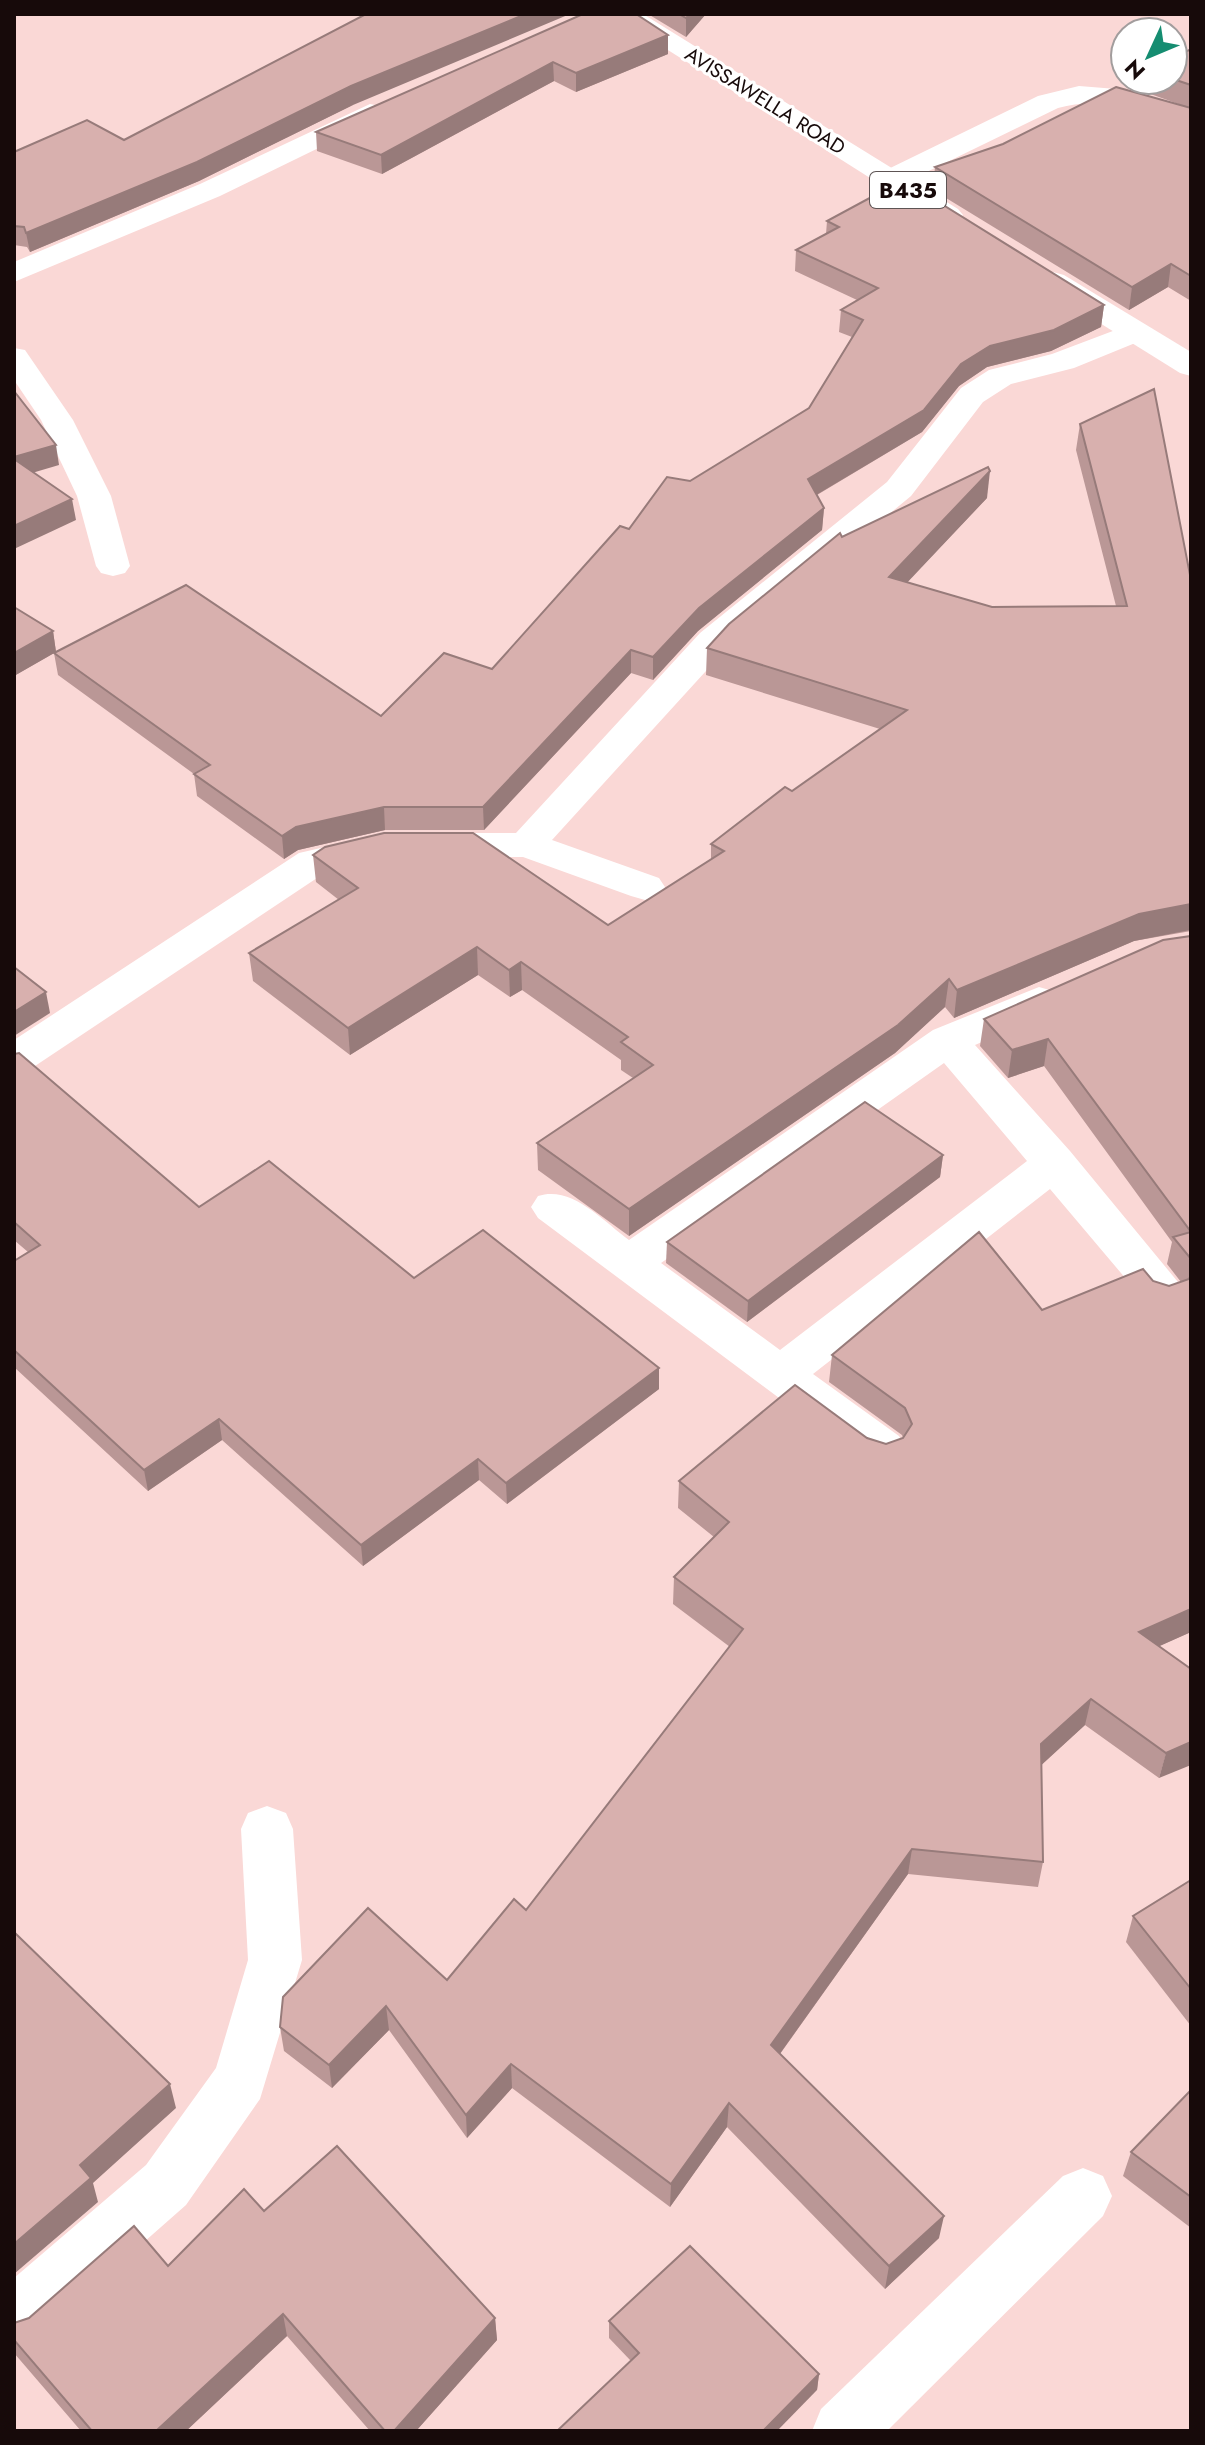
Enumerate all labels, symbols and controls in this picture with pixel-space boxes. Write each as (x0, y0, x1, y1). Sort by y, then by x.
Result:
north arrow (1109, 16, 1189, 96)
street label: AVISSAWELLA ROAD (679, 40, 851, 162)
text: N (1117, 52, 1152, 87)
road number: B435 (870, 172, 946, 208)

